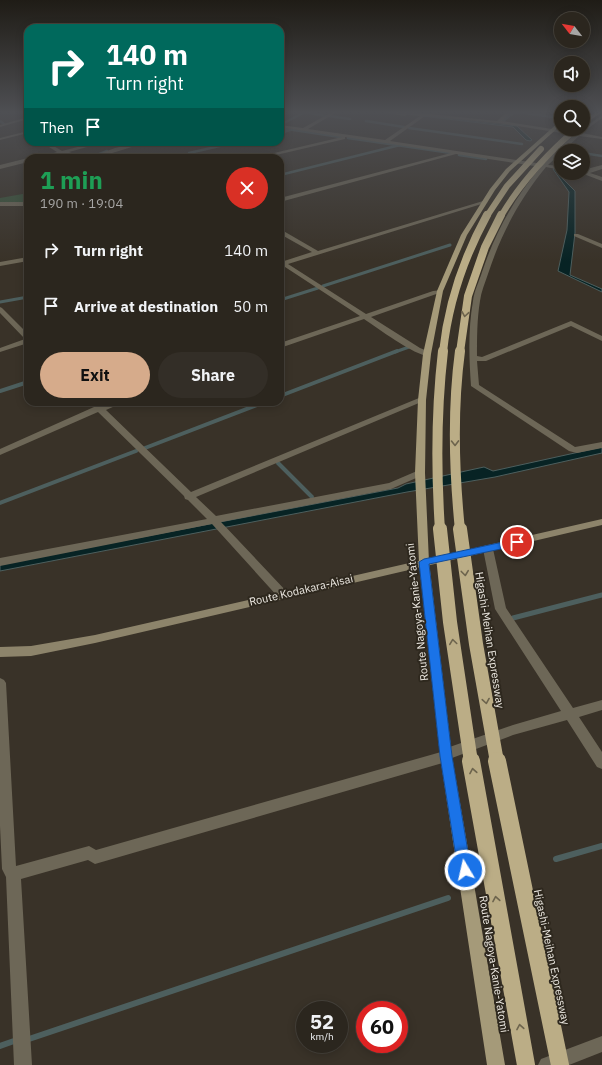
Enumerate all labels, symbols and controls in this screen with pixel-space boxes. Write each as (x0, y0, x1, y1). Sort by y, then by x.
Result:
north arrow (554, 12, 590, 48)
map controls (554, 12, 590, 180)
text: 140 m (106, 36, 188, 73)
icon: right (40, 40, 92, 92)
button: sound (554, 56, 590, 92)
text: Turn right (106, 72, 184, 95)
button: search (554, 100, 590, 136)
icon: arrive (82, 116, 104, 138)
text: Then (40, 118, 74, 137)
button: layers (554, 144, 590, 180)
text: 1 min (40, 164, 103, 196)
button: close (226, 167, 268, 209)
text: 190 m · 19:04 (40, 195, 123, 212)
icon: right (40, 239, 62, 261)
text: Turn right (74, 241, 143, 260)
text: 140 m (224, 241, 268, 260)
icon: arrive (40, 295, 62, 317)
text: Arrive at destination (74, 297, 218, 316)
text: 50 m (233, 297, 268, 316)
one-way arrow (461, 311, 470, 317)
button: Exit (40, 352, 150, 398)
button: Share (158, 352, 268, 398)
one-way arrow (450, 440, 459, 446)
pin (500, 525, 534, 559)
icon: arrive (506, 531, 528, 553)
street label: Route Nagoya-Kanie-Yatomi (403, 542, 431, 682)
one-way arrow (460, 570, 469, 576)
street label: Route Kodakara-Aisai (248, 571, 354, 609)
street label: Higashi-Meihan Expressway (472, 571, 508, 710)
one-way arrow (449, 639, 458, 645)
one-way arrow (481, 698, 489, 704)
one-way arrow (470, 768, 478, 774)
position arrow (444, 849, 486, 891)
street label: Higashi-Meihan Expressway (531, 888, 573, 1027)
street label: Route Nagoya-Kanie-Yatomi (476, 894, 512, 1034)
one-way arrow (493, 896, 501, 902)
speed limit sign: 60 (356, 1001, 408, 1053)
text: 52 (310, 1008, 334, 1035)
one-way arrow (516, 1024, 524, 1030)
text: km/h (310, 1030, 334, 1043)

